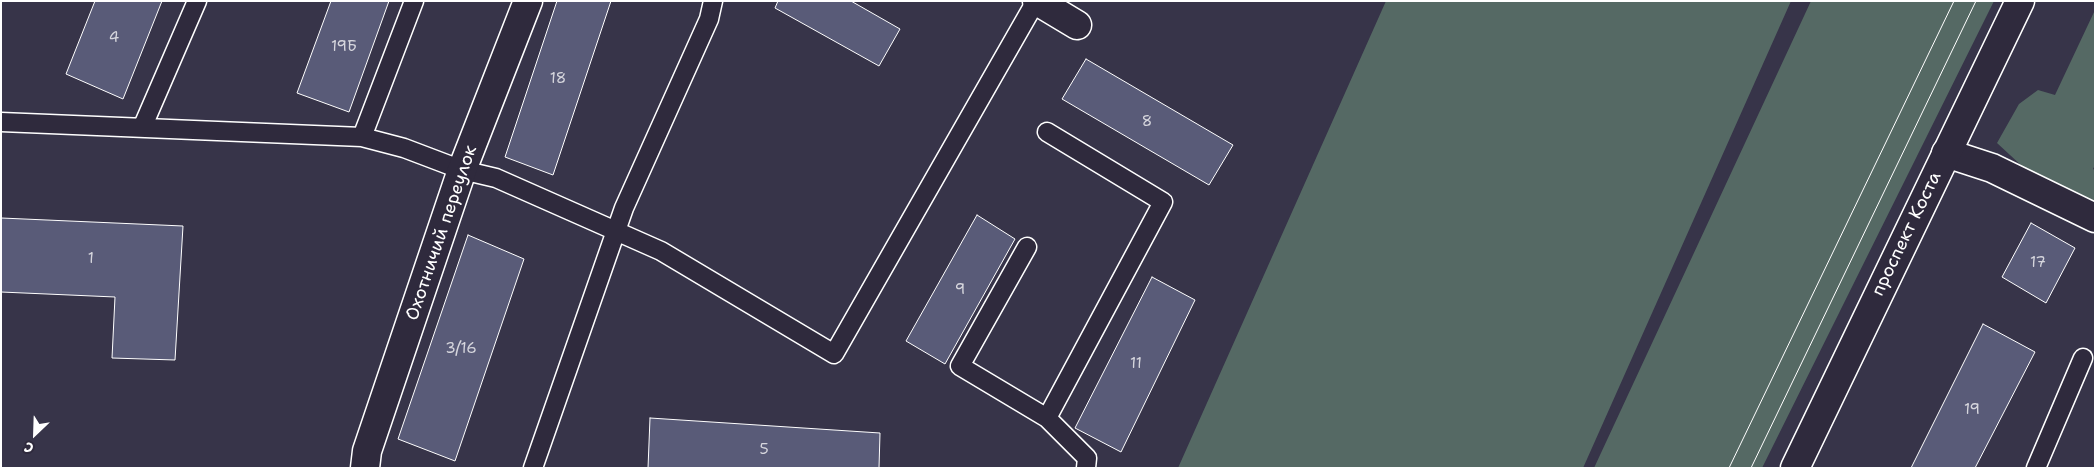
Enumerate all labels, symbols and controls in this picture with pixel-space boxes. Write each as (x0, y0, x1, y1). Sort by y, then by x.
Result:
house number: 4 (109, 29, 119, 47)
house number: 19Б (331, 38, 357, 56)
house number: 18 (550, 70, 566, 88)
house number: 8 (1142, 113, 1152, 131)
street label: Охотничий переулок (402, 143, 482, 323)
street label: проспект Коста (1868, 168, 1946, 300)
house number: 1 (88, 250, 94, 268)
house number: 17 (2030, 254, 2046, 272)
house number: 9 (955, 281, 965, 299)
house number: 3/16 (445, 340, 477, 358)
house number: 11 (1130, 355, 1142, 373)
house number: 19 (1964, 401, 1980, 419)
north arrow (10, 409, 60, 459)
text: С (21, 438, 36, 458)
house number: 5 (759, 441, 769, 459)

